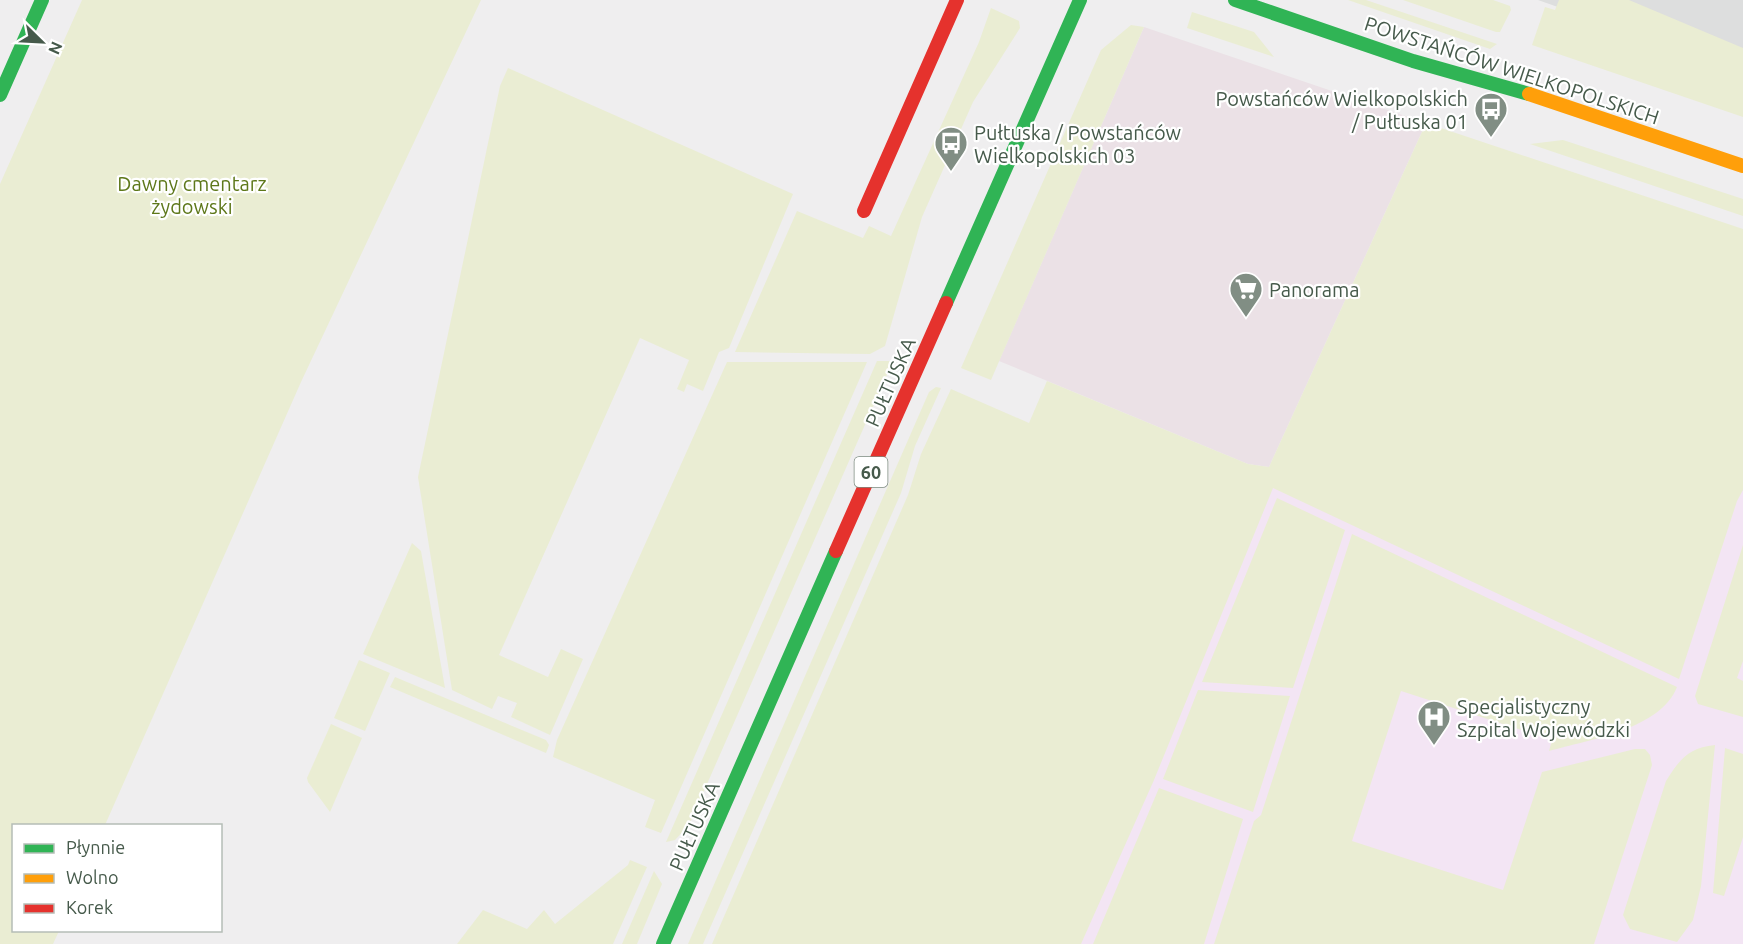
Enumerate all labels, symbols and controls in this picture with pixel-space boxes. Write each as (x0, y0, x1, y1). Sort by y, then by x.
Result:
street label: POWSTAŃCÓW WIELKOPOLSKICH (1362, 11, 1662, 129)
north arrow (12, 12, 72, 72)
text: N (45, 39, 66, 57)
place label: Powstańców Wielkopolskich / Pułtuska 01 (1215, 87, 1468, 133)
bus stop icon: Powstańców Wielkopolskich / Pułtuska 01 (1473, 91, 1509, 138)
place label: Pułtuska / Powstańców Wielkopolskich 03 (974, 121, 1182, 167)
bus stop icon: Pułtuska / Powstańców Wielkopolskich 03 (933, 125, 969, 172)
park label: Dawny cmentarz żydowski (117, 172, 267, 218)
supermarket icon: Panorama (1228, 271, 1264, 318)
place label: Panorama (1269, 278, 1360, 301)
street label: PUŁTUSKA (860, 334, 920, 430)
road number: 60 (854, 457, 888, 487)
place label: Specjalistyczny Szpital Wojewódzki (1457, 695, 1630, 741)
hospital icon: Specjalistyczny Szpital Wojewódzki (1416, 699, 1452, 746)
street label: PUŁTUSKA (664, 778, 724, 874)
legend (12, 824, 222, 932)
text: Płynnie (66, 837, 125, 857)
text: Wolno (66, 867, 118, 887)
text: Korek (66, 897, 113, 917)

